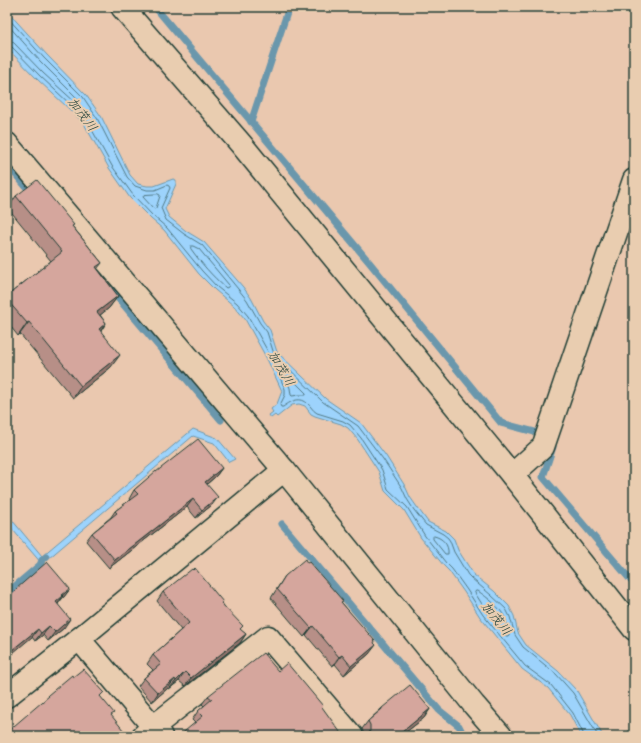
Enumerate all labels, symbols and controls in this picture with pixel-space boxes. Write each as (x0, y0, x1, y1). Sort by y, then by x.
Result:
water label: 加茂川 (64, 94, 101, 135)
water label: 加茂川 (264, 347, 299, 389)
water label: 加茂川 (478, 598, 515, 639)

